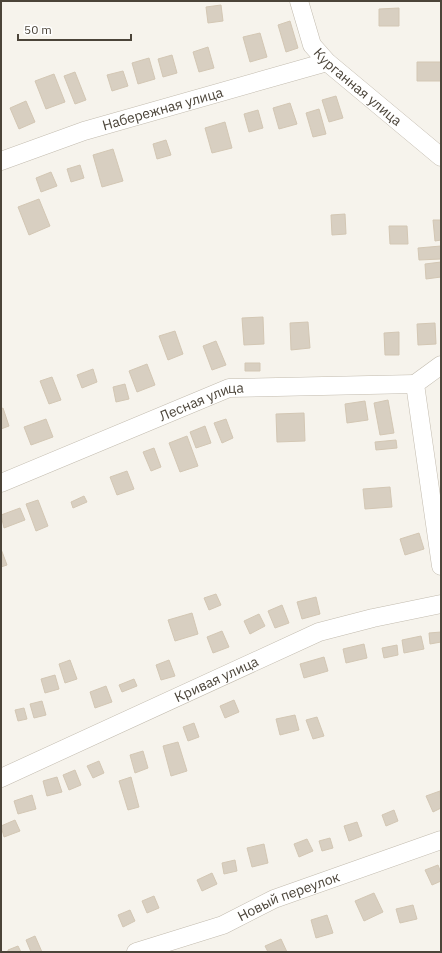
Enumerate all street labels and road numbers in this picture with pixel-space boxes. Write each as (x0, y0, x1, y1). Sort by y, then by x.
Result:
street label: Курганная улица (310, 44, 406, 130)
street label: Набережная улица (100, 83, 226, 134)
street label: Лесная улица (156, 379, 245, 425)
street label: Кривая улица (172, 652, 262, 706)
street label: Новый переулок (234, 867, 342, 925)

